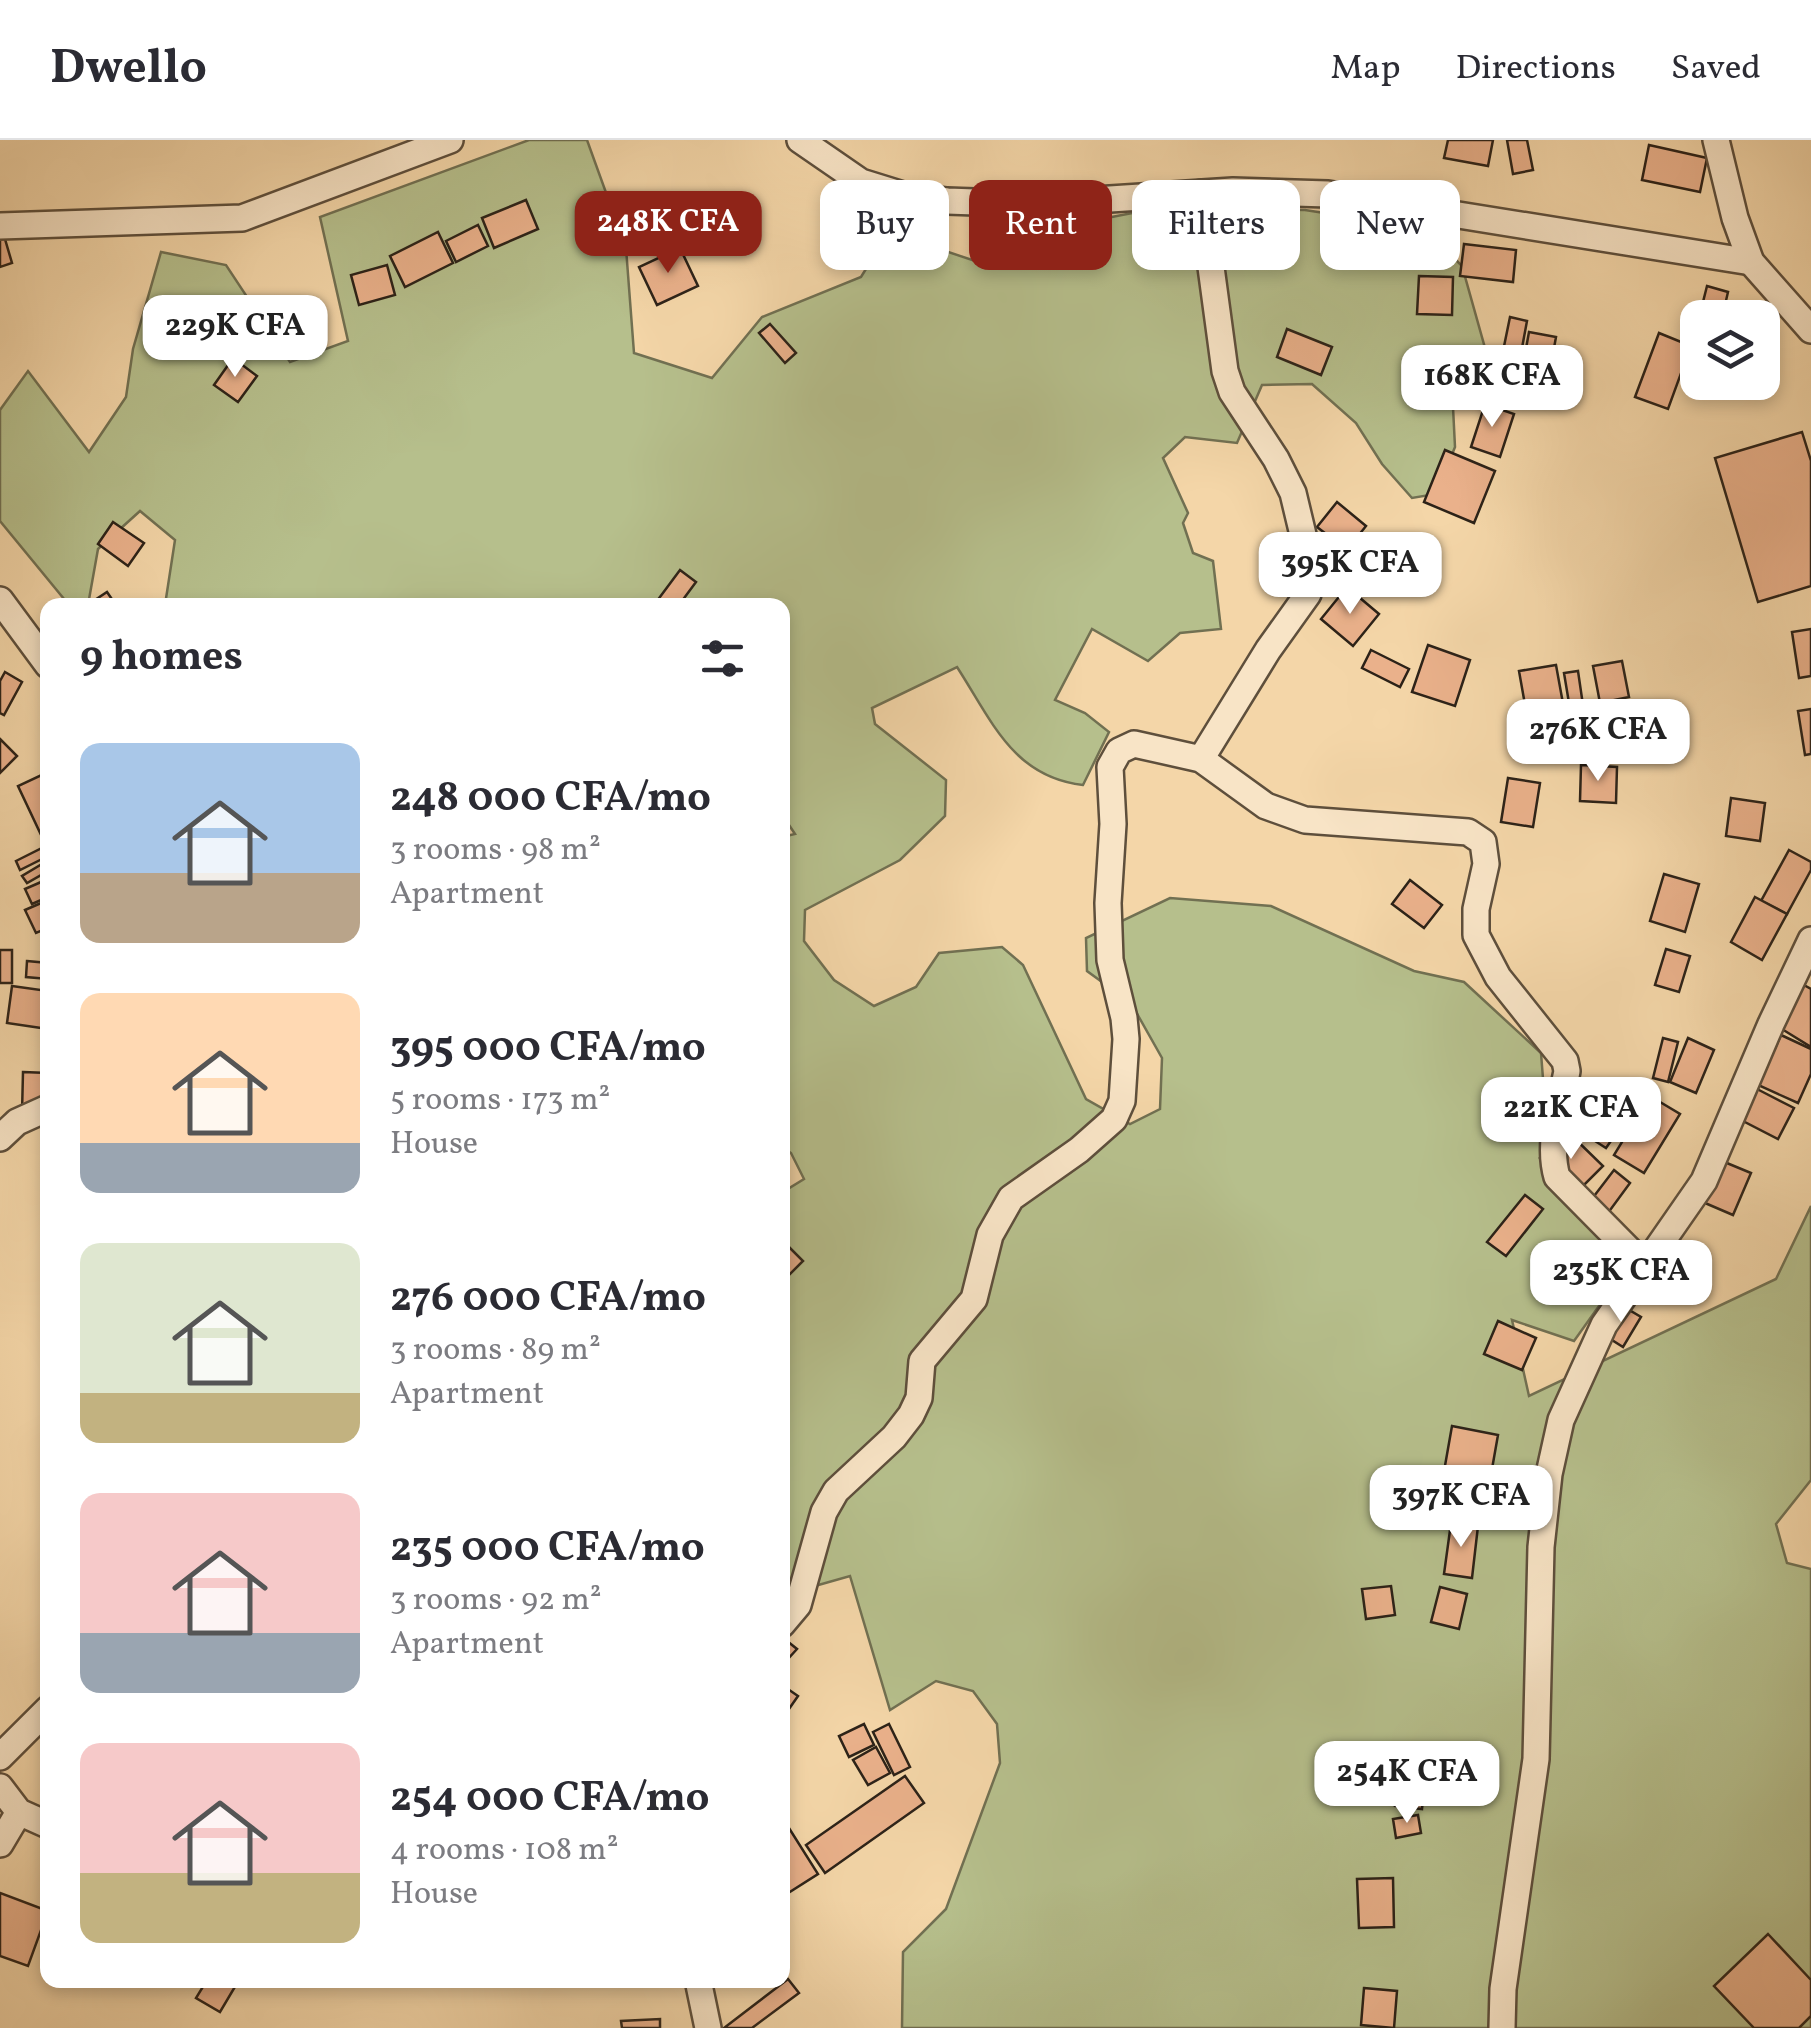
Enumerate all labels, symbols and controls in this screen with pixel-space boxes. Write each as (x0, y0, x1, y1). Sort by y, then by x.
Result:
text: Dwello (50, 36, 207, 103)
text: Map (1330, 45, 1401, 93)
text: Directions (1456, 45, 1616, 93)
text: Saved (1671, 45, 1761, 93)
chip: Buy (820, 180, 949, 270)
chip: Rent (969, 180, 1112, 270)
chip: Filters (1132, 180, 1300, 270)
chip: New (1320, 180, 1460, 270)
pin: 248K CFA (565, 191, 771, 276)
text: 248K CFA (597, 201, 739, 245)
pin: 229K CFA (132, 295, 338, 380)
map controls (1680, 300, 1780, 400)
button: layers (1680, 300, 1780, 400)
text: 229K CFA (165, 305, 305, 349)
pin: 168K CFA (1389, 345, 1595, 430)
text: 168K CFA (1423, 355, 1561, 399)
pin: 395K CFA (1247, 532, 1453, 617)
text: 395K CFA (1281, 542, 1419, 586)
text: 9 homes (80, 629, 243, 688)
icon: filters (695, 631, 750, 686)
pin: 276K CFA (1495, 699, 1701, 784)
text: 276K CFA (1529, 709, 1667, 753)
text: 248 000 CFA/mo (390, 770, 711, 829)
icon: home (160, 783, 280, 903)
text: 3 rooms · 98 m² (390, 829, 601, 873)
text: Apartment (390, 873, 544, 917)
text: 395 000 CFA/mo (390, 1020, 706, 1079)
icon: home (160, 1033, 280, 1153)
pin: 221K CFA (1468, 1077, 1674, 1162)
text: 5 rooms · 173 m² (390, 1079, 610, 1123)
text: 221K CFA (1503, 1087, 1639, 1131)
text: House (390, 1123, 478, 1167)
pin: 235K CFA (1518, 1240, 1724, 1325)
text: 235K CFA (1552, 1250, 1690, 1294)
text: 276 000 CFA/mo (390, 1270, 706, 1329)
icon: home (160, 1283, 280, 1403)
text: 3 rooms · 89 m² (390, 1329, 601, 1373)
text: Apartment (390, 1373, 544, 1417)
pin: 397K CFA (1358, 1465, 1564, 1550)
text: 397K CFA (1392, 1475, 1530, 1519)
text: 235 000 CFA/mo (390, 1520, 705, 1579)
icon: home (160, 1533, 280, 1653)
text: 3 rooms · 92 m² (390, 1579, 602, 1623)
text: Apartment (390, 1623, 544, 1667)
pin: 254K CFA (1304, 1741, 1510, 1826)
text: 254K CFA (1336, 1751, 1478, 1795)
text: 254 000 CFA/mo (390, 1770, 709, 1829)
icon: home (160, 1783, 280, 1903)
text: 4 rooms · 108 m² (390, 1829, 619, 1873)
text: House (390, 1873, 478, 1917)

